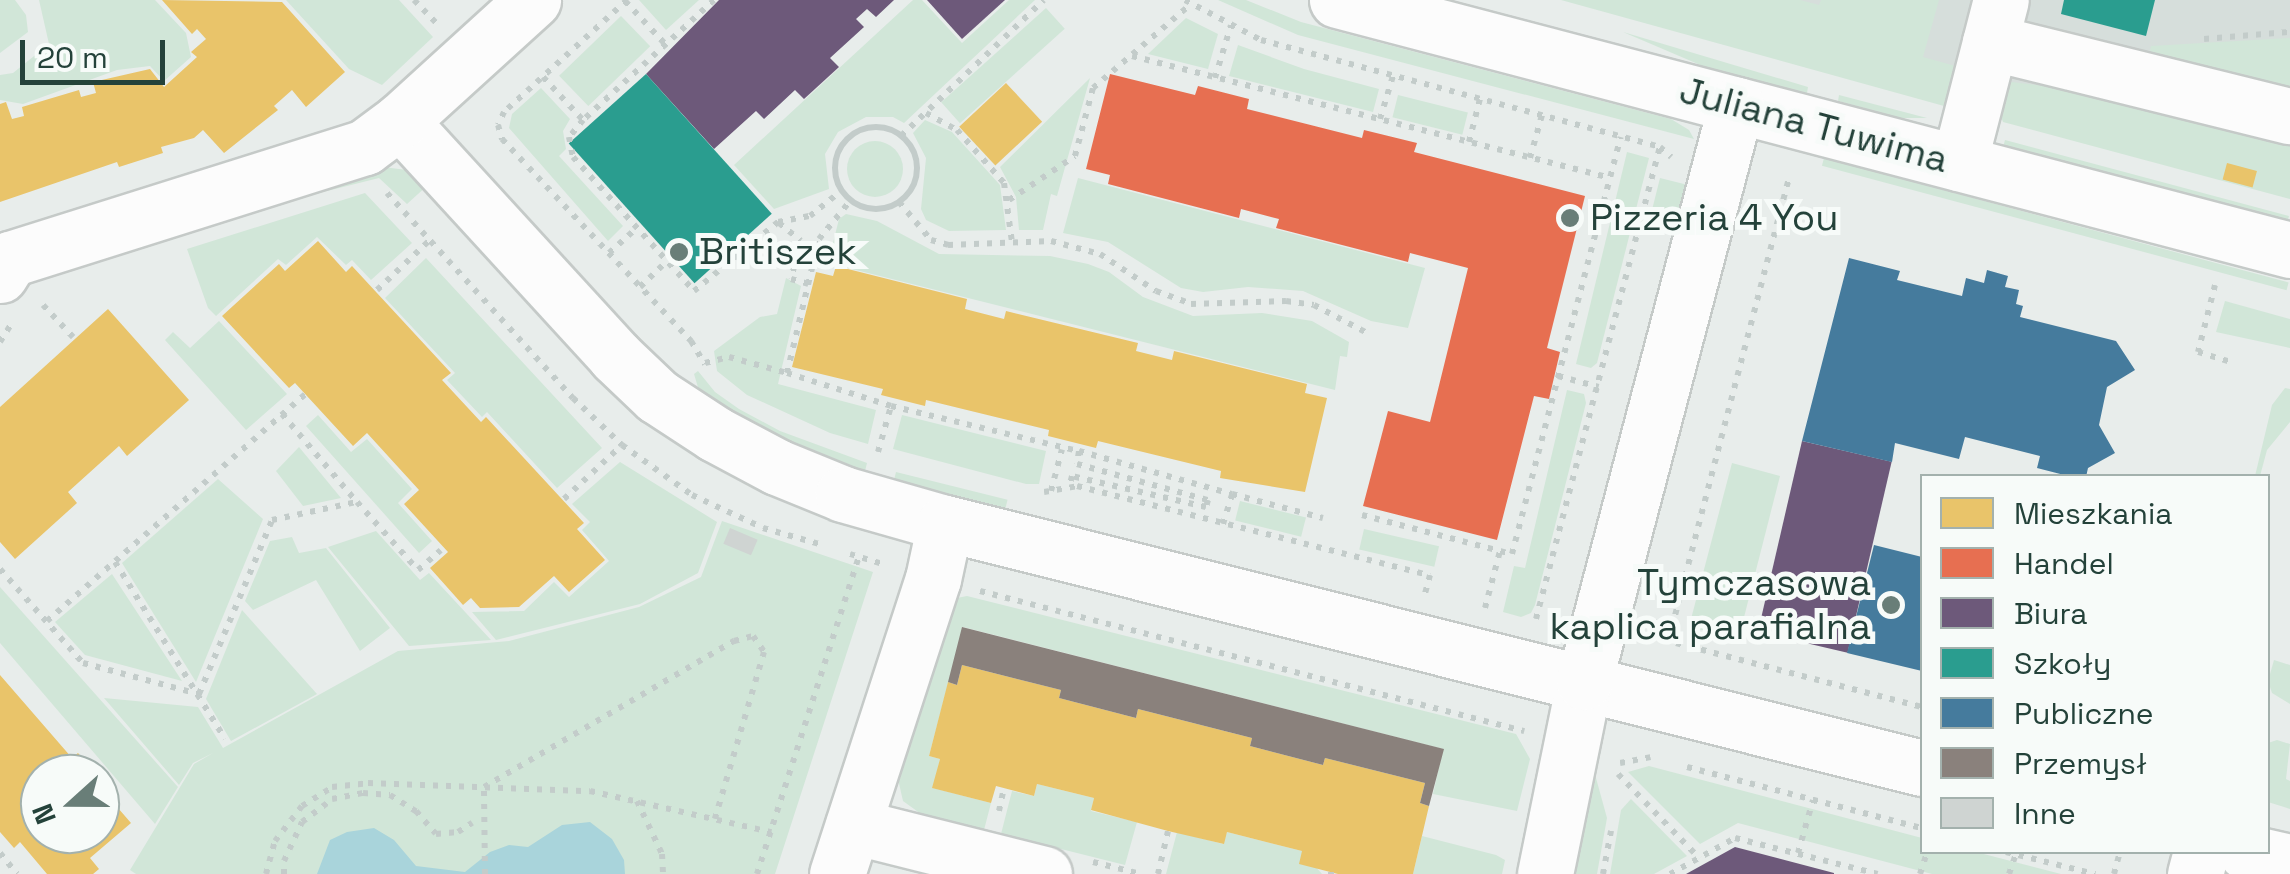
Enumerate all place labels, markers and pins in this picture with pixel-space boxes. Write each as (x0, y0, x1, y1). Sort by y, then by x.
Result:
place label: Pizzeria 4 You (1590, 195, 1839, 241)
marker: Pizzeria 4 You (1559, 207, 1581, 229)
place label: Britiszek (699, 229, 857, 275)
marker: Britiszek (668, 241, 690, 263)
place label: Tymczasowa kaplica parafialna (1550, 560, 1871, 649)
marker: Tymczasowa kaplica parafialna (1880, 594, 1902, 616)

